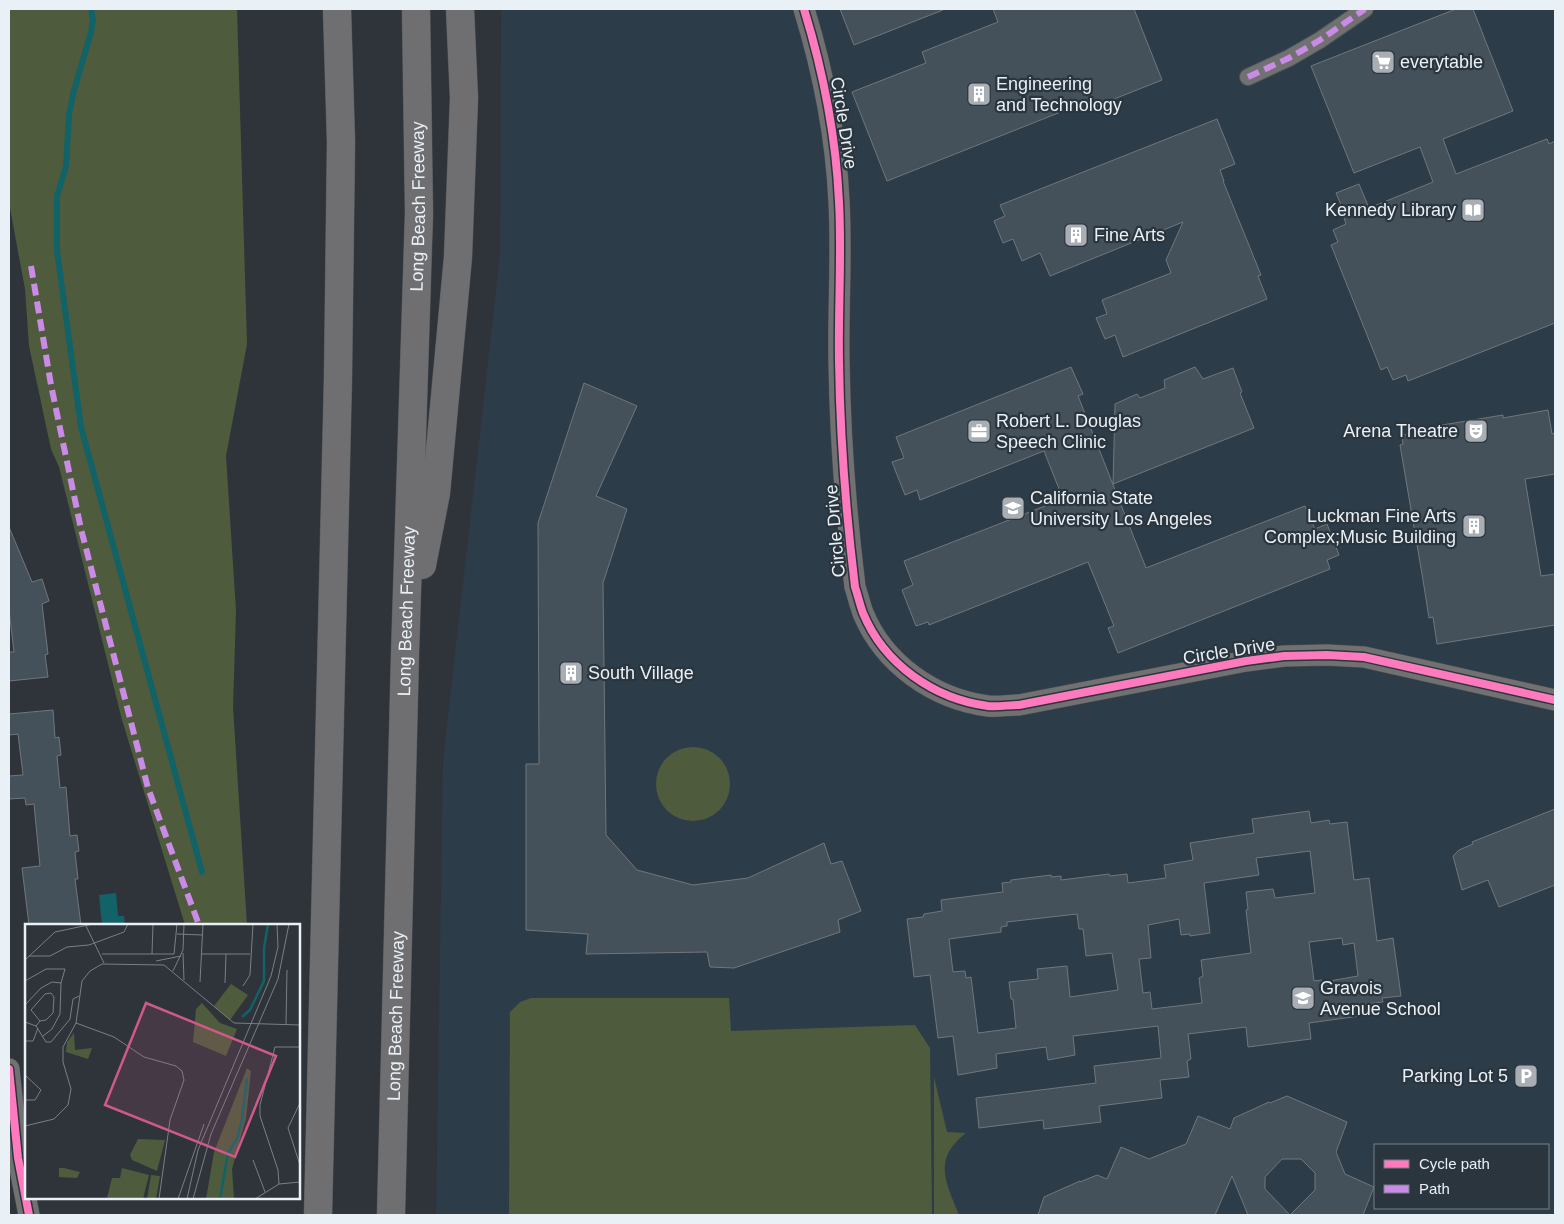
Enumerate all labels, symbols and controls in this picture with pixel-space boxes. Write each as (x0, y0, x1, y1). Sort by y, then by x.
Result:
supermarket icon: everytable (1370, 49, 1396, 75)
place label: everytable (1400, 52, 1483, 72)
place label: Engineering and Technology (996, 74, 1122, 115)
street label: Circle Drive (827, 76, 861, 170)
building icon: Engineering and Technology (966, 81, 992, 107)
street label: Long Beach Freeway (407, 121, 429, 292)
library icon: Kennedy Library (1460, 197, 1486, 223)
place label: Kennedy Library (1325, 200, 1456, 220)
building icon: Fine Arts (1063, 222, 1089, 248)
place label: Fine Arts (1094, 225, 1165, 245)
place label: Robert L. Douglas Speech Clinic (996, 411, 1141, 452)
office icon: Robert L. Douglas Speech Clinic (966, 418, 992, 444)
theatre icon: Arena Theatre (1463, 418, 1489, 444)
place label: Arena Theatre (1343, 421, 1458, 441)
street label: Circle Drive (821, 484, 849, 578)
place label: California State University Los Angeles (1030, 488, 1212, 529)
school or university icon: California State University Los Angeles (1000, 495, 1026, 521)
place label: Luckman Fine Arts Complex;Music Building (1264, 506, 1456, 547)
building icon: Luckman Fine Arts Complex;Music Building (1461, 513, 1487, 539)
street label: Long Beach Freeway (394, 526, 419, 697)
street label: Circle Drive (1182, 634, 1276, 668)
building icon: South Village (558, 660, 584, 686)
place label: South Village (588, 663, 694, 683)
inset map (25, 924, 300, 1199)
street label: Long Beach Freeway (384, 931, 408, 1101)
place label: Gravois Avenue School (1320, 978, 1441, 1019)
school or university icon: Gravois Avenue School (1290, 985, 1316, 1011)
parking icon: Parking Lot 5 (1513, 1063, 1539, 1089)
place label: Parking Lot 5 (1402, 1066, 1508, 1086)
legend (1374, 1144, 1549, 1209)
text: Cycle path (1419, 1155, 1490, 1172)
text: Path (1419, 1180, 1450, 1197)

